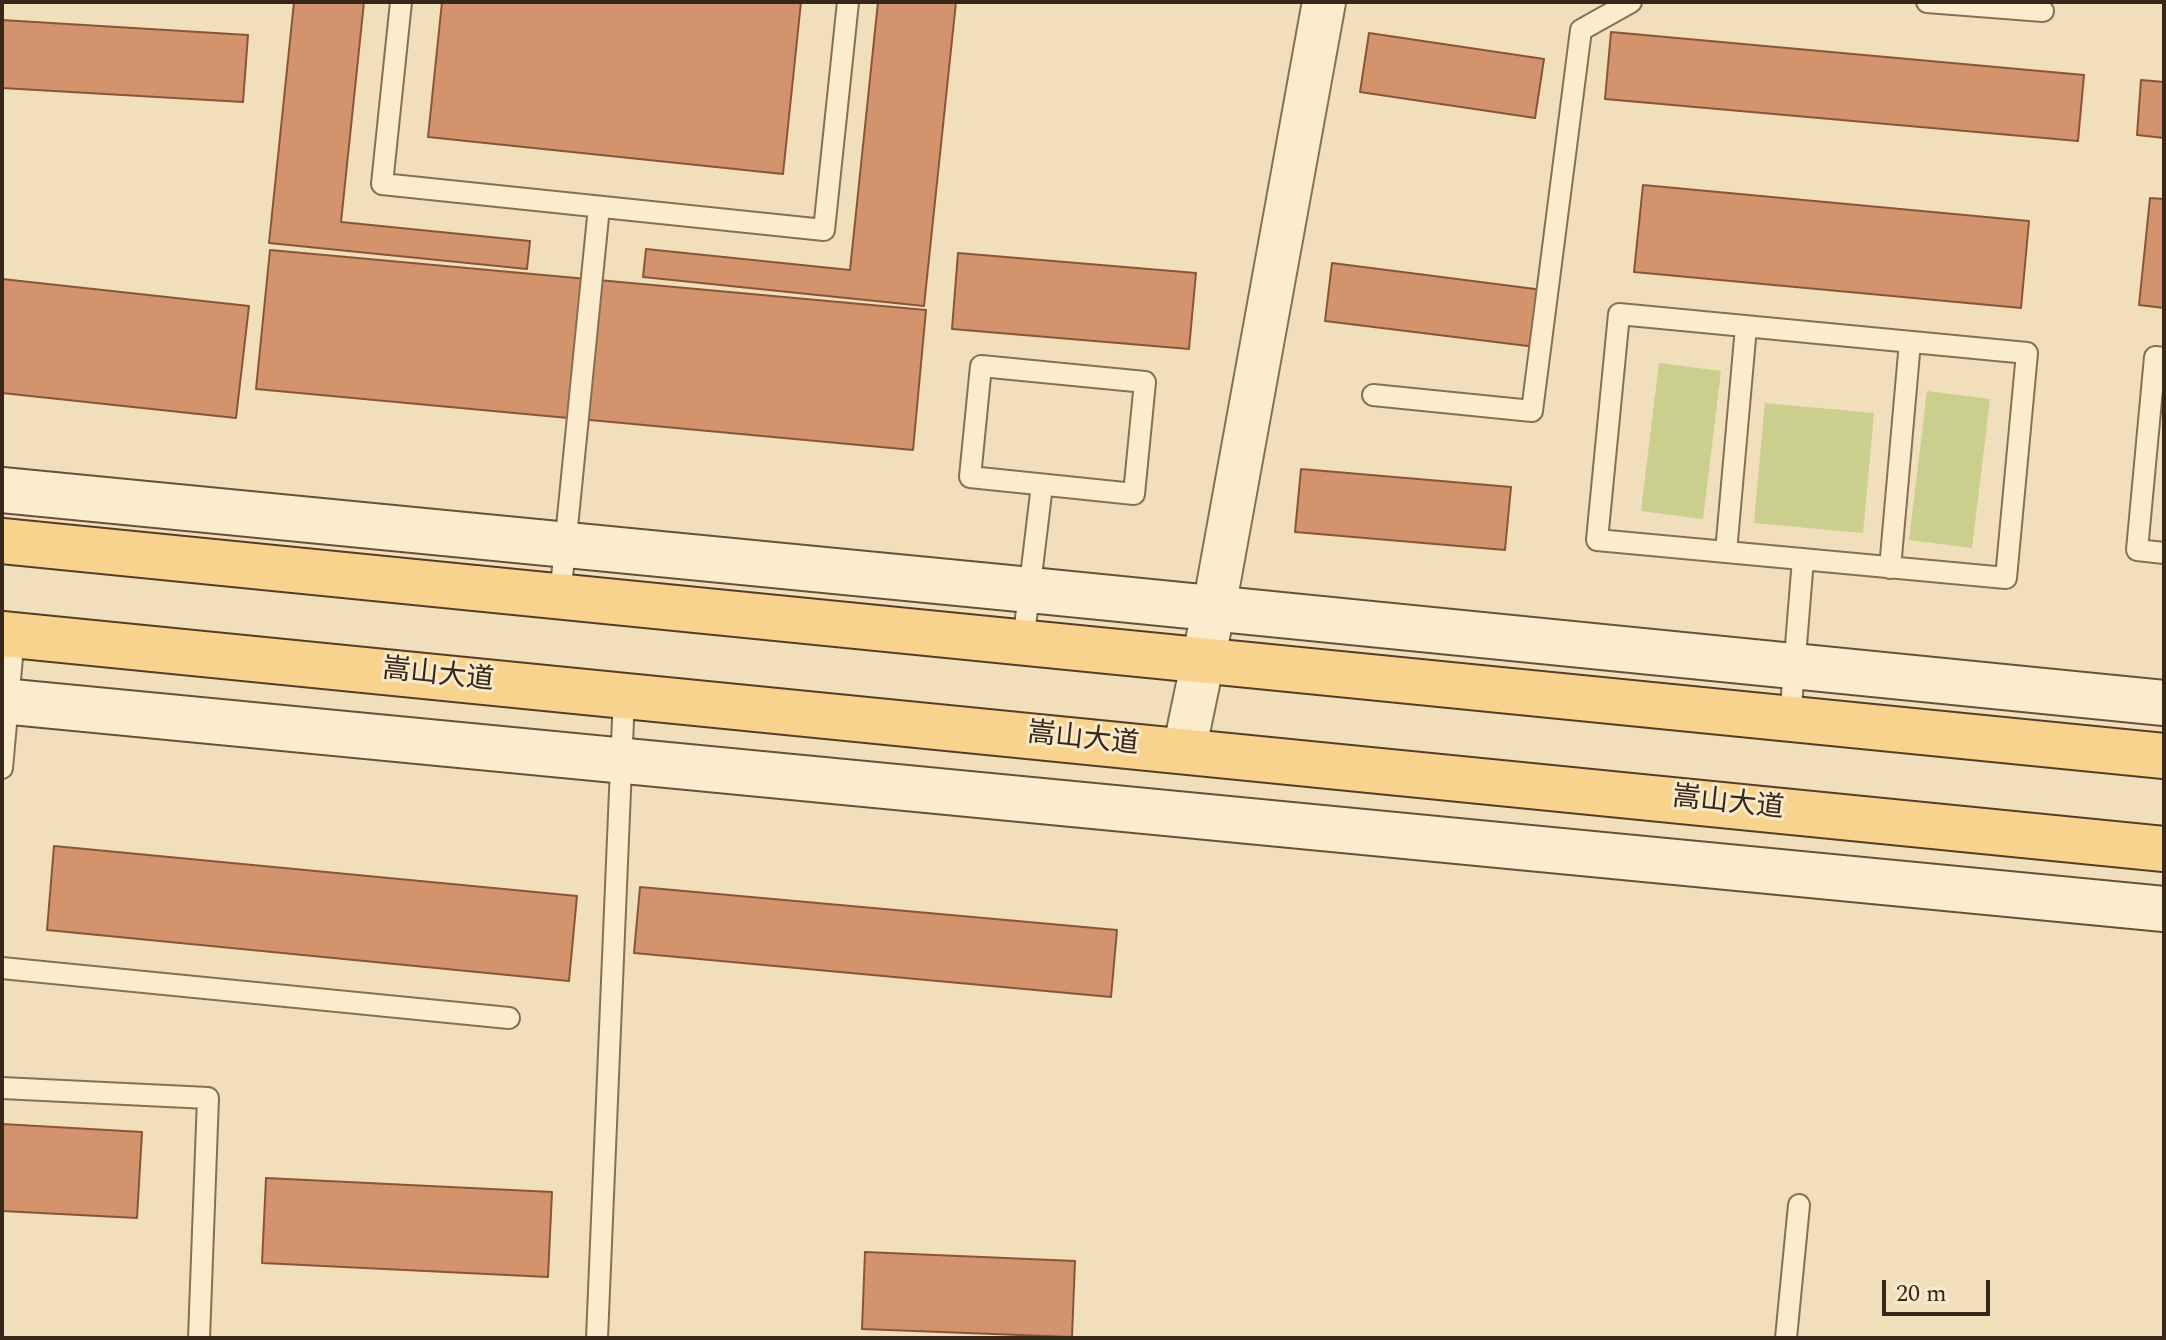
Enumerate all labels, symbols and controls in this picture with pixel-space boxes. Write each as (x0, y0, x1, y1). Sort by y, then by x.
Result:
street label: 嵩山大道 (381, 654, 495, 700)
street label: 嵩山大道 (1026, 718, 1140, 764)
street label: 嵩山大道 (1671, 782, 1785, 828)
scale bar (1886, 1264, 1994, 1314)
text: 20 m (1896, 1276, 1947, 1312)

